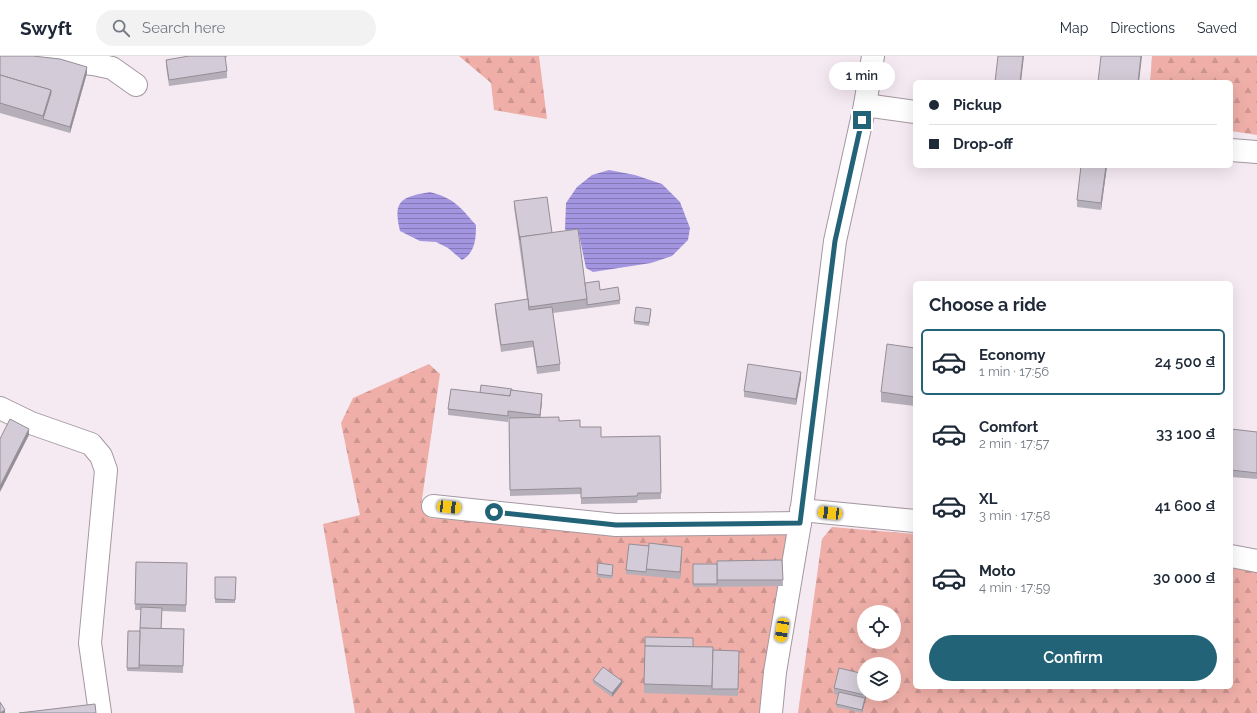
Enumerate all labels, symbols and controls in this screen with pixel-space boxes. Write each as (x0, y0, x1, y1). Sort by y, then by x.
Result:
search box (96, 10, 376, 46)
text: Swyft (20, 17, 72, 39)
icon: search (110, 17, 132, 39)
text: Search here (142, 19, 225, 37)
text: Map (1060, 20, 1088, 36)
text: Directions (1110, 20, 1175, 36)
text: Saved (1197, 20, 1237, 36)
callout: 1 min (829, 62, 895, 90)
text: 1 min (846, 68, 878, 83)
text: Pickup (953, 96, 1002, 114)
route end (853, 111, 871, 129)
text: Drop-off (953, 135, 1013, 153)
text: Choose a ride (929, 294, 1047, 315)
icon: car (931, 344, 967, 380)
text: Economy (979, 346, 1046, 364)
text: 24 500 ₫ (1155, 353, 1215, 371)
text: 1 min · 17:56 (979, 364, 1049, 379)
icon: car (931, 416, 967, 452)
text: Comfort (979, 418, 1038, 436)
text: 33 100 ₫ (1156, 425, 1215, 443)
text: 2 min · 17:57 (979, 436, 1049, 451)
icon: car (931, 488, 967, 524)
text: XL (979, 490, 997, 508)
text: 41 600 ₫ (1155, 497, 1215, 515)
car (436, 500, 462, 514)
route start (485, 503, 503, 521)
car (817, 506, 843, 520)
text: 3 min · 17:58 (979, 508, 1050, 523)
icon: car (931, 560, 967, 596)
text: Moto (979, 562, 1016, 580)
text: 30 000 ₫ (1153, 569, 1215, 587)
text: 4 min · 17:59 (979, 580, 1050, 595)
map controls (857, 605, 901, 701)
button: locate (857, 605, 901, 649)
car (774, 617, 790, 643)
button: Confirm (929, 635, 1217, 681)
button: layers (857, 657, 901, 701)

